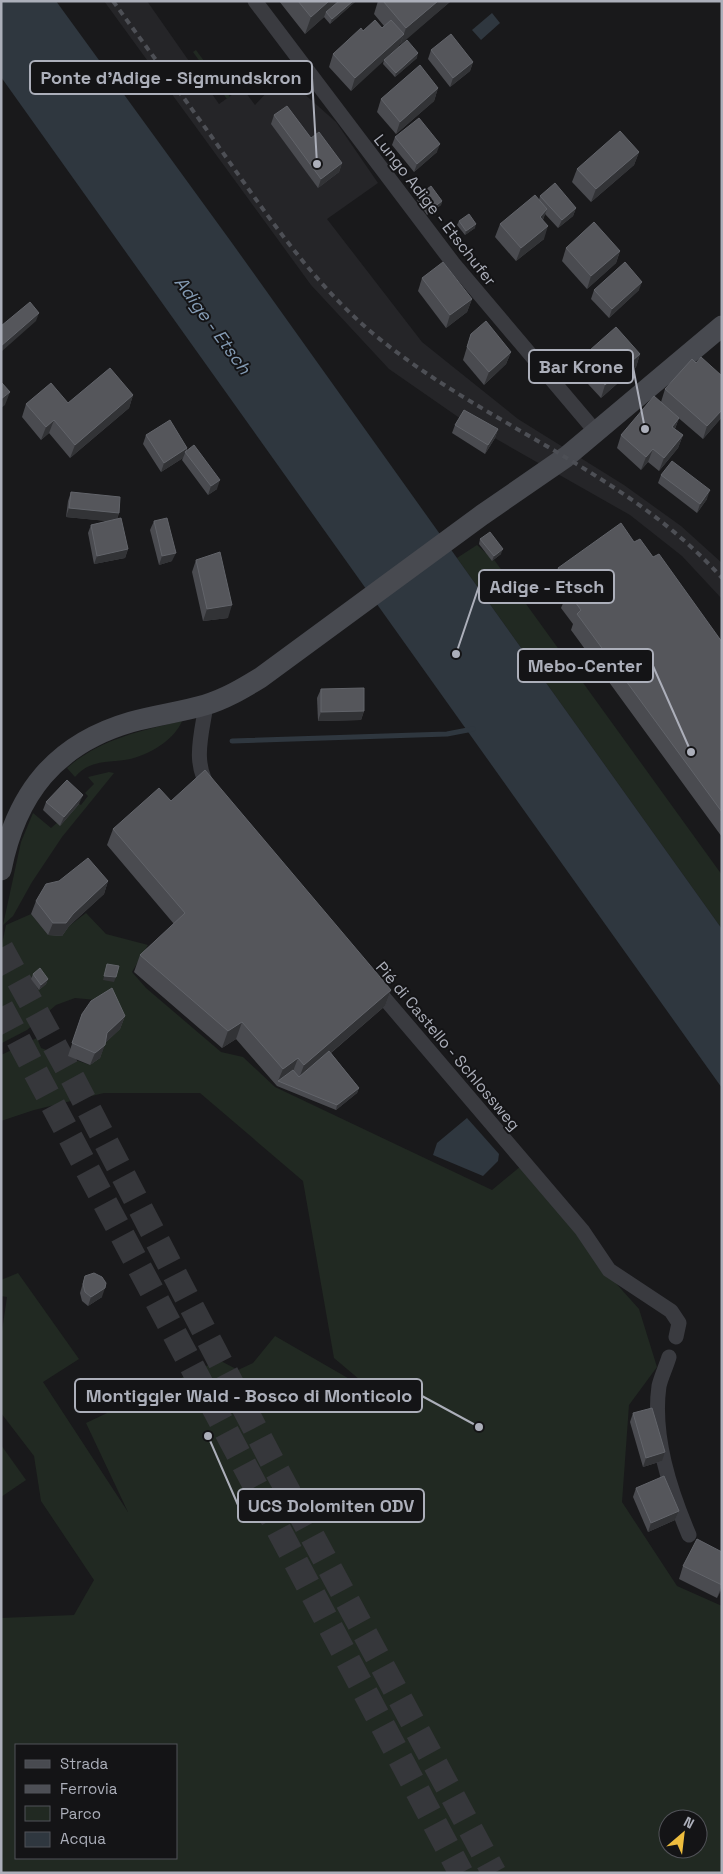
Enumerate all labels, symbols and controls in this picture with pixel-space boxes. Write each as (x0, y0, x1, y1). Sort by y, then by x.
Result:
callout: Ponte d'Adige - Sigmundskron (30, 61, 312, 94)
text: Ponte d'Adige - Sigmundskron (40, 66, 302, 89)
street label: Lungo Adige - Etschufer (369, 130, 501, 290)
water label: Adige - Etsch (170, 271, 257, 379)
callout: Bar Krone (529, 350, 633, 383)
text: Bar Krone (539, 355, 623, 378)
callout: Adige - Etsch (479, 570, 614, 603)
text: Adige - Etsch (490, 575, 604, 598)
callout: Mebo-Center (518, 649, 653, 682)
text: Mebo-Center (528, 654, 642, 677)
street label: Pié di Castello - Schlossweg (371, 957, 525, 1135)
callout: Montiggler Wald - Bosco di Monticolo (75, 1379, 422, 1412)
text: Montiggler Wald - Bosco di Monticolo (86, 1384, 412, 1407)
callout: UCS Dolomiten ODV (238, 1489, 424, 1522)
text: UCS Dolomiten ODV (248, 1494, 414, 1517)
legend (15, 1744, 178, 1859)
text: Strada (60, 1754, 109, 1773)
text: Ferrovia (60, 1779, 118, 1798)
text: Parco (60, 1804, 101, 1823)
north arrow (658, 1809, 708, 1859)
text: N (681, 1812, 697, 1833)
text: Acqua (60, 1829, 106, 1848)

